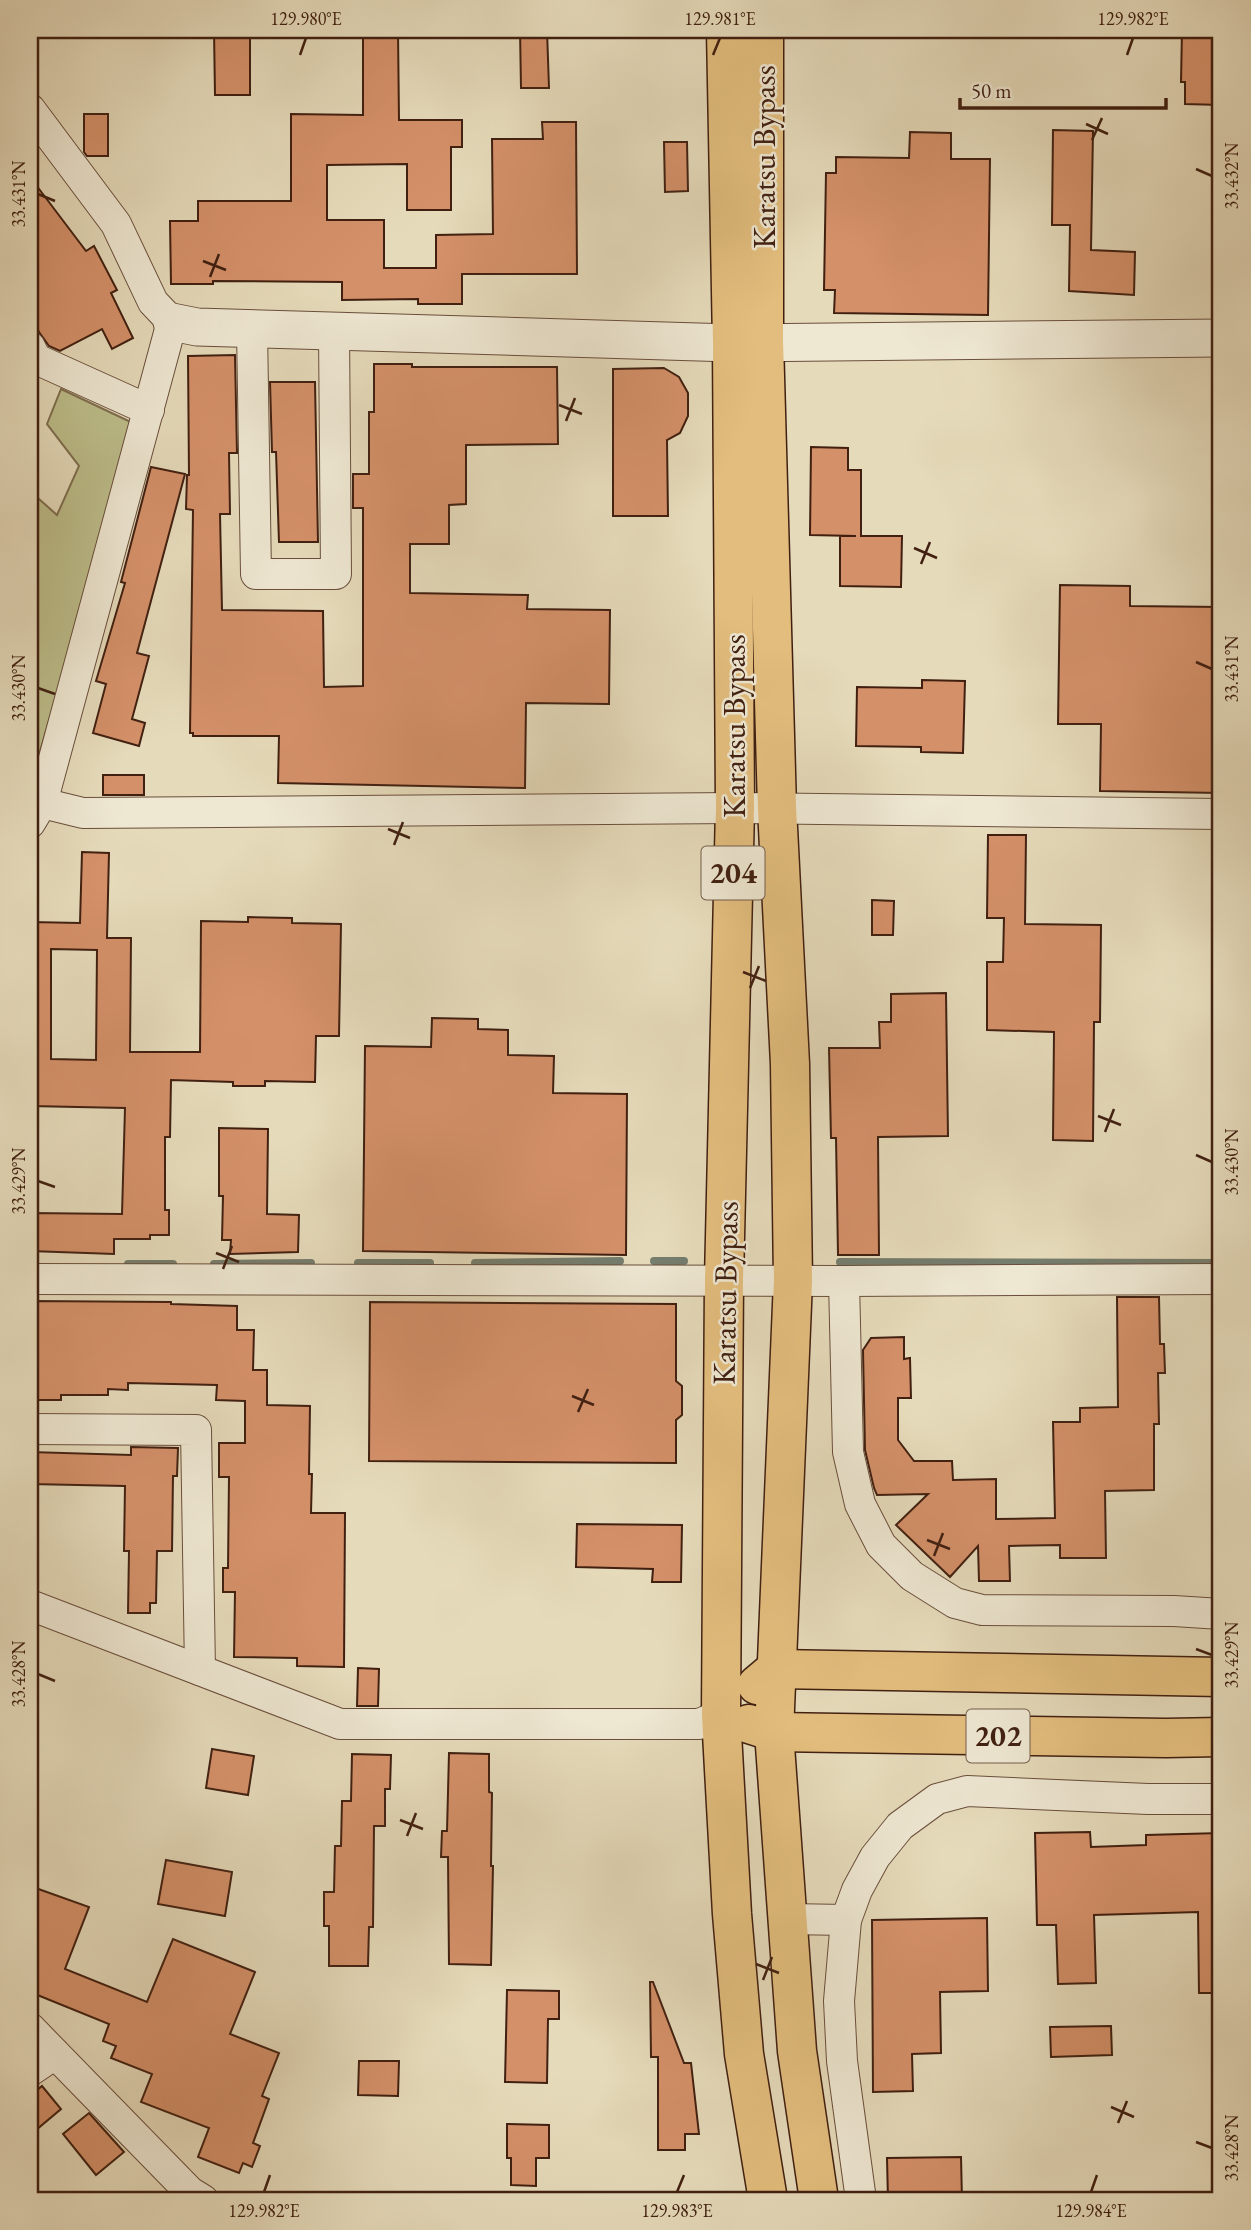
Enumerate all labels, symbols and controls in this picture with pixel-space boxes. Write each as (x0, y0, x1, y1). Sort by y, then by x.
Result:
text: 129.980°E (270, 7, 342, 30)
text: 129.981°E (684, 7, 756, 30)
text: 129.982°E (1097, 7, 1169, 30)
street label: Karatsu Bypass (743, 65, 785, 249)
scale bar (960, 66, 1167, 110)
text: 50 m (971, 77, 1012, 104)
text: 33.432°N (1220, 142, 1243, 209)
text: 33.431°N (7, 160, 30, 227)
street label: Karatsu Bypass (713, 634, 755, 818)
text: 33.431°N (1220, 635, 1243, 702)
text: 33.430°N (7, 654, 30, 721)
road number: 204 (702, 846, 764, 900)
text: 33.430°N (1220, 1128, 1243, 1195)
text: 33.429°N (7, 1147, 30, 1214)
street label: Karatsu Bypass (702, 1201, 748, 1385)
text: 33.429°N (1220, 1621, 1243, 1688)
text: 33.428°N (7, 1640, 30, 1707)
road number: 202 (967, 1710, 1030, 1762)
text: 33.428°N (1220, 2114, 1243, 2181)
text: 129.982°E (228, 2199, 300, 2222)
text: 129.983°E (641, 2199, 713, 2222)
text: 129.984°E (1055, 2199, 1127, 2222)

